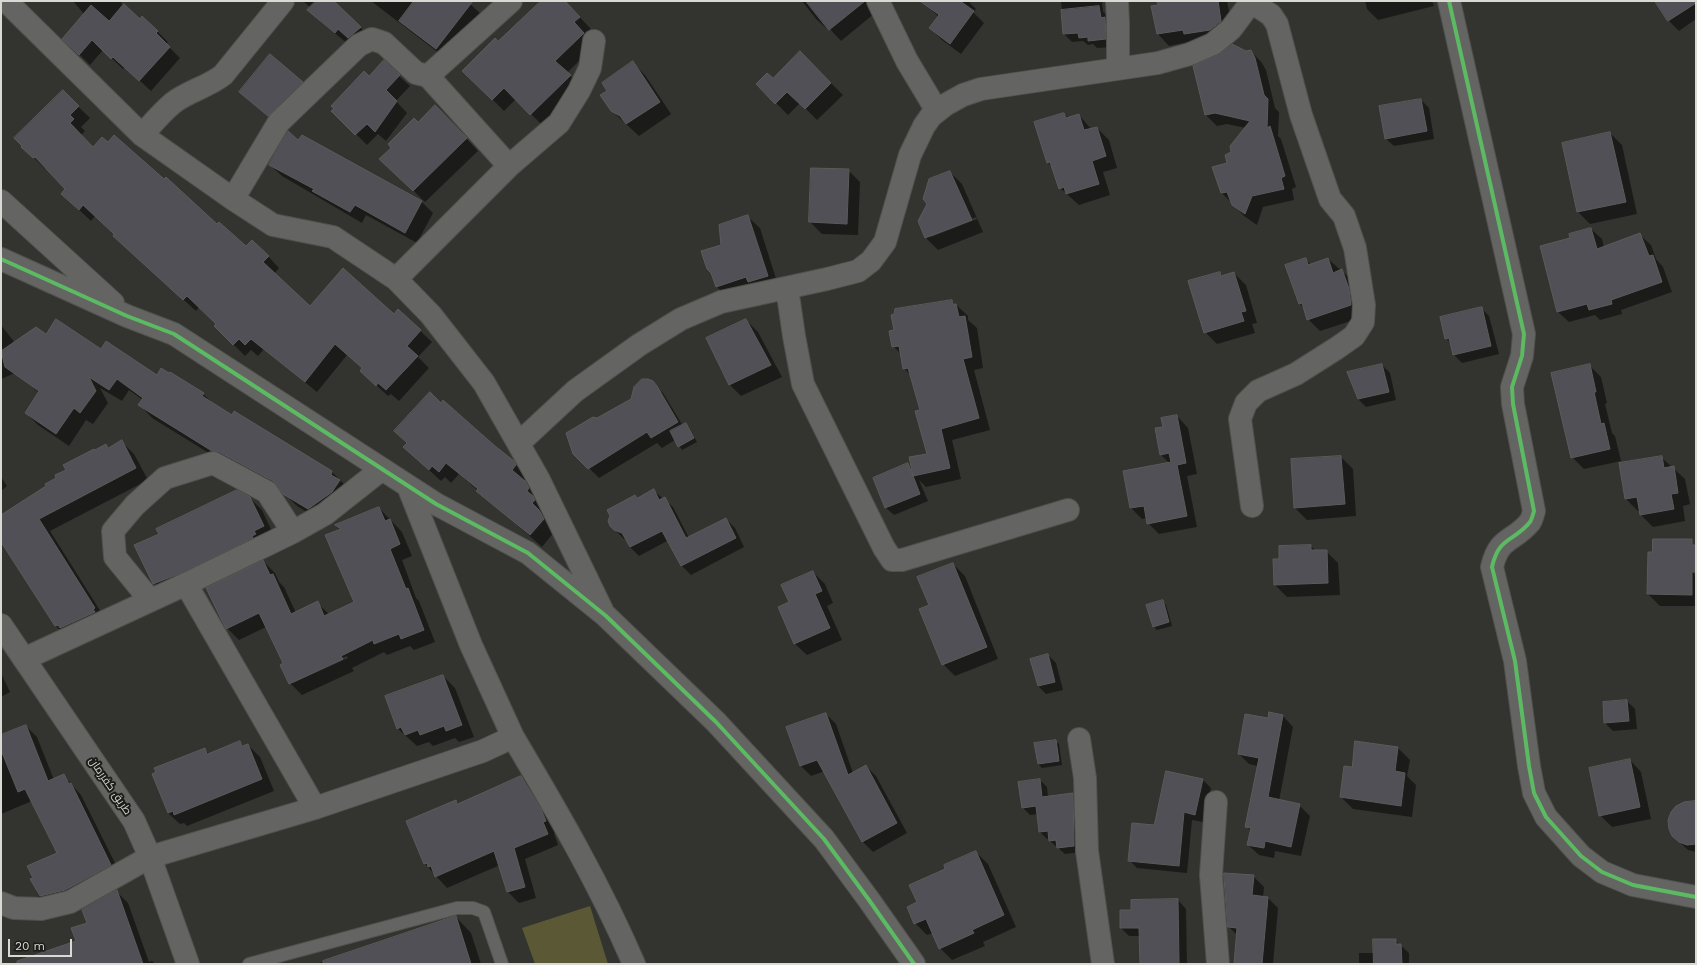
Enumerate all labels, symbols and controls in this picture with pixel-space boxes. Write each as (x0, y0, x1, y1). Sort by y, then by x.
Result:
street label: طريق كفررمان (86, 755, 134, 817)
scale bar (10, 931, 74, 957)
text: 20 m (15, 939, 45, 953)

